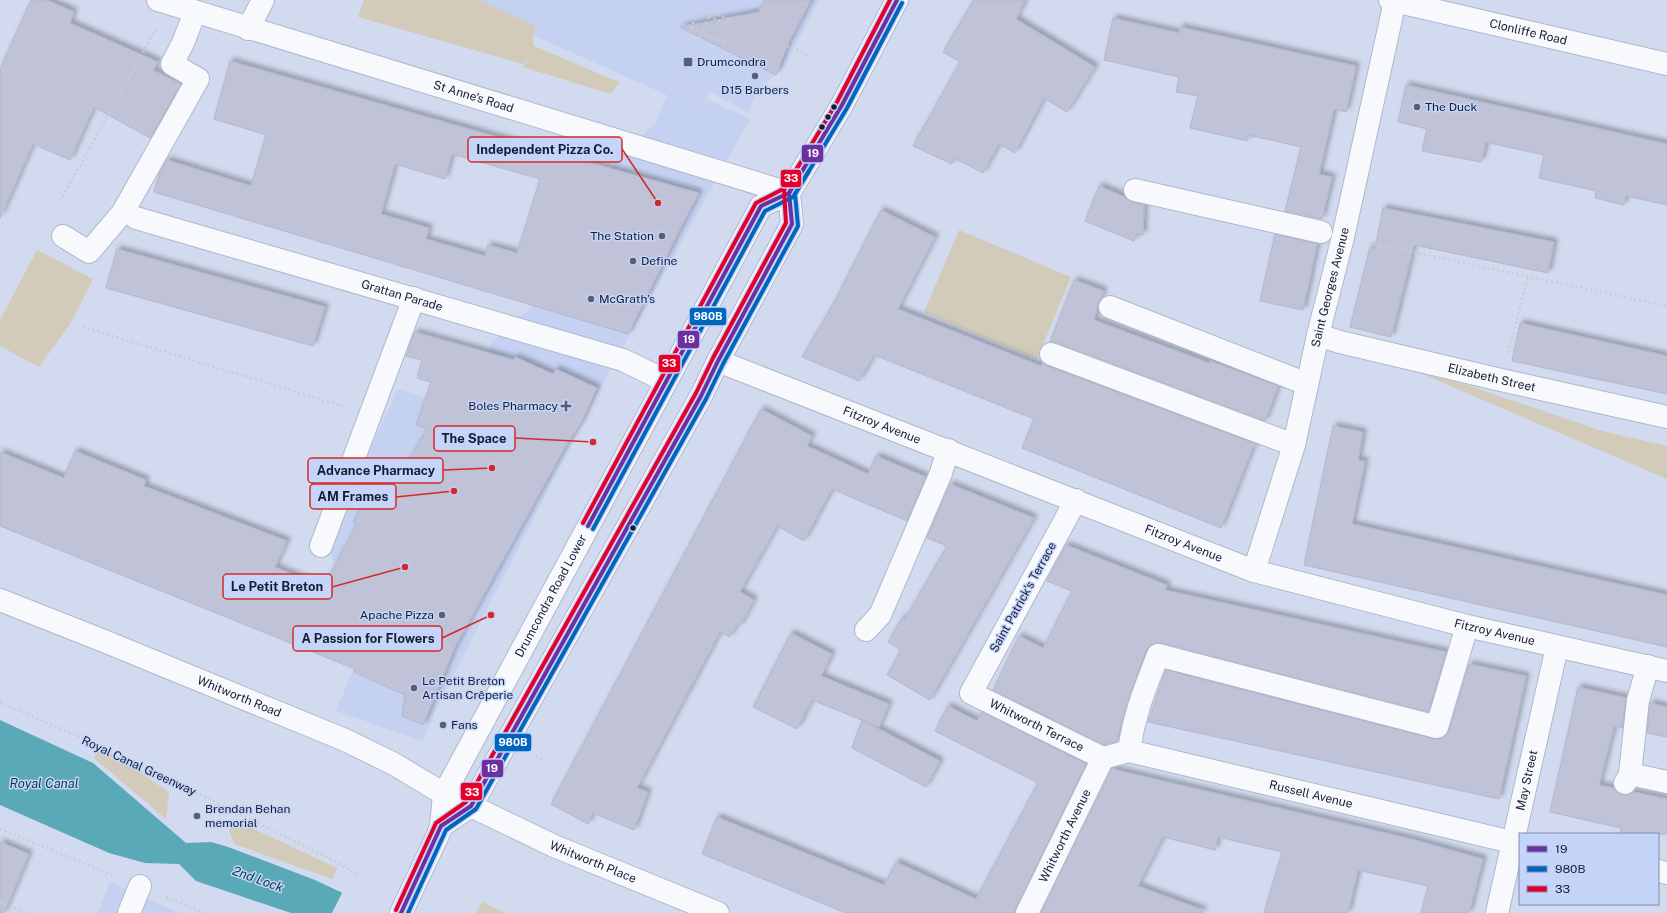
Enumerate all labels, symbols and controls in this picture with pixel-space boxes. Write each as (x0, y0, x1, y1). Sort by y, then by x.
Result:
street label: Clonliffe Road (1488, 16, 1569, 48)
place label: Drumcondra (697, 55, 766, 69)
marker: Drumcondra (682, 56, 694, 68)
marker: D15 Barbers (750, 71, 760, 81)
street label: St Anne's Road (432, 78, 515, 115)
place label: D15 Barbers (721, 83, 789, 97)
place label: The Duck (1425, 100, 1477, 114)
unlabelled marker (829, 102, 839, 112)
marker: The Duck (1412, 102, 1422, 112)
unlabelled marker (823, 112, 833, 122)
unlabelled marker (817, 122, 827, 132)
callout: Independent Pizza Co. (468, 137, 622, 162)
text: Independent Pizza Co. (476, 142, 614, 157)
line badge: 19 (801, 144, 824, 163)
text: 19 (807, 147, 819, 159)
line badge: 33 (780, 169, 802, 188)
text: 33 (784, 172, 798, 184)
street label: Saint Georges Avenue (1309, 226, 1352, 349)
place label: The Station (590, 229, 654, 243)
marker: The Station (657, 231, 667, 241)
place label: Define (641, 254, 678, 268)
marker: Define (628, 256, 638, 266)
street label: Grattan Parade (360, 277, 444, 314)
place label: McGrath’s (599, 292, 655, 306)
marker: McGrath’s (586, 294, 596, 304)
line badge: 980B (689, 307, 727, 326)
text: 980B (693, 310, 723, 322)
line badge: 19 (677, 330, 700, 349)
text: 19 (683, 333, 695, 345)
line badge: 33 (658, 354, 681, 373)
text: 33 (662, 357, 676, 369)
street label: Elizabeth Street (1447, 361, 1537, 395)
place label: Boles Pharmacy (468, 399, 559, 413)
marker: Boles Pharmacy (561, 401, 571, 411)
street label: Fitzroy Avenue (841, 404, 923, 447)
callout: The Space (434, 426, 515, 451)
text: The Space (442, 431, 506, 446)
callout: Advance Pharmacy (308, 458, 443, 483)
text: Advance Pharmacy (317, 463, 436, 478)
callout: AM Frames (310, 484, 396, 509)
text: AM Frames (318, 489, 389, 504)
street label: Fitzroy Avenue (1143, 522, 1225, 565)
unlabelled marker (628, 523, 638, 533)
street label: Drumcondra Road Lower (512, 532, 590, 660)
street label: Saint Patrick's Terrace (987, 539, 1059, 655)
callout: Le Petit Breton (223, 574, 332, 599)
text: Le Petit Breton (231, 579, 323, 594)
place label: Apache Pizza (360, 608, 434, 622)
marker: Apache Pizza (437, 610, 447, 620)
street label: Fitzroy Avenue (1453, 616, 1537, 648)
callout: A Passion for Flowers (293, 626, 442, 651)
text: A Passion for Flowers (301, 631, 435, 646)
street label: Whitworth Road (195, 673, 283, 720)
place label: Le Petit Breton Artisan Crêperie (422, 674, 514, 702)
marker: Le Petit Breton Artisan Crêperie (409, 683, 419, 693)
street label: Whitworth Terrace (987, 696, 1086, 755)
place label: Fans (451, 718, 478, 732)
marker: Fans (438, 720, 448, 730)
street label: Royal Canal Greenway (79, 733, 199, 799)
line badge: 980B (494, 733, 532, 752)
text: 980B (498, 736, 528, 748)
street label: May Street (1513, 748, 1541, 812)
line badge: 19 (481, 759, 504, 778)
text: 19 (486, 762, 498, 774)
water label: Royal Canal (9, 776, 79, 791)
street label: Russell Avenue (1268, 778, 1354, 811)
line badge: 33 (460, 782, 483, 801)
text: 33 (465, 786, 479, 798)
street label: Whitworth Avenue (1036, 787, 1094, 885)
place label: Brendan Behan memorial (205, 802, 290, 830)
marker: Brendan Behan memorial (192, 811, 202, 821)
legend (1519, 833, 1659, 905)
street label: Whitworth Place (548, 838, 639, 886)
text: 19 (1555, 842, 1567, 856)
text: 980B (1555, 862, 1586, 876)
water label: 2nd Lock (230, 863, 286, 895)
text: 33 (1555, 882, 1570, 896)

